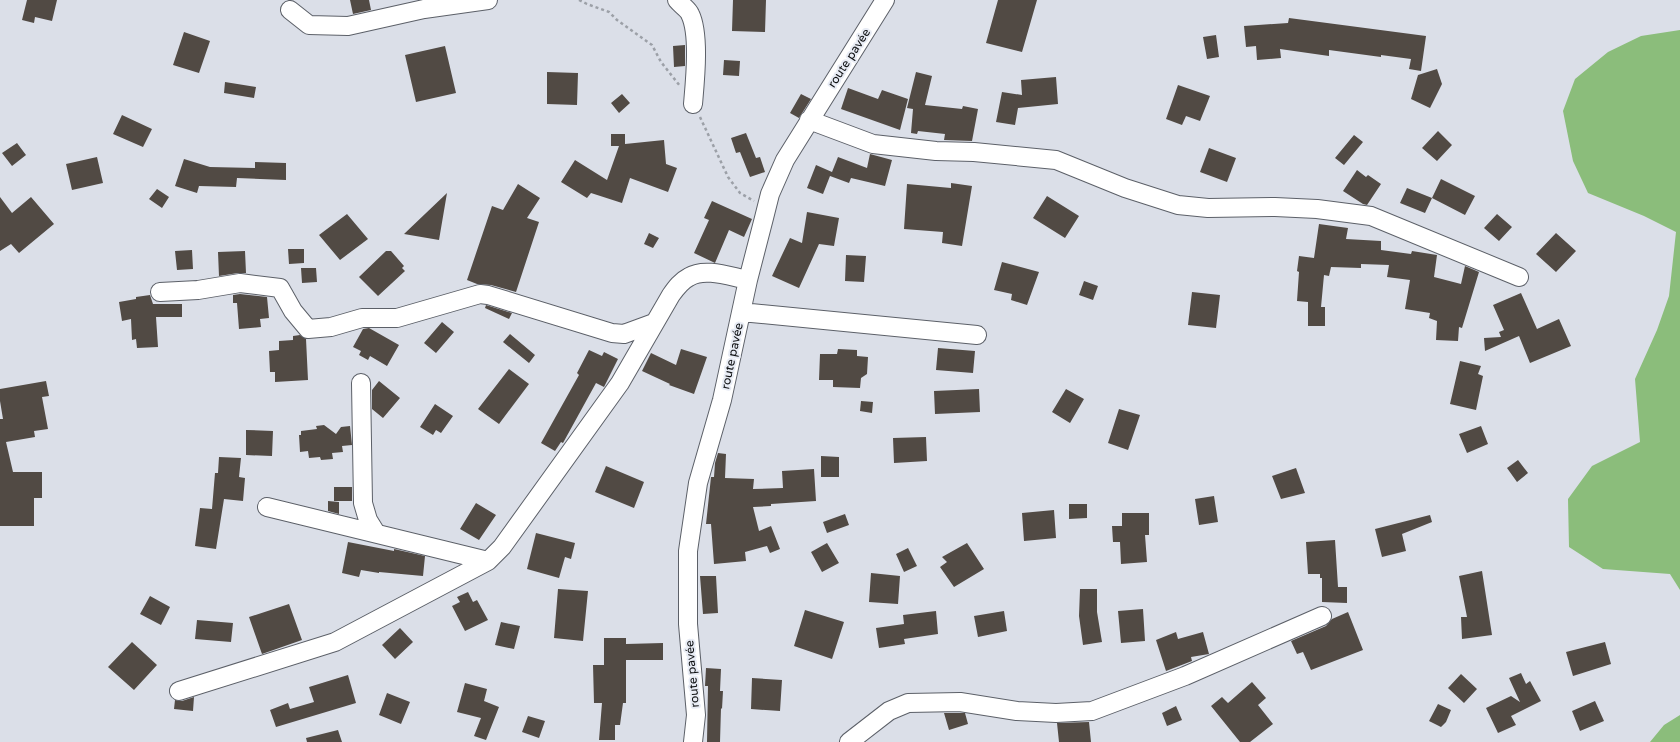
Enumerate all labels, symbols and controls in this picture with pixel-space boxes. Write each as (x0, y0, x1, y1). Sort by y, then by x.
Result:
street label: route pavée (825, 26, 873, 90)
street label: route pavée (718, 321, 746, 390)
street label: route pavée (682, 640, 702, 708)

